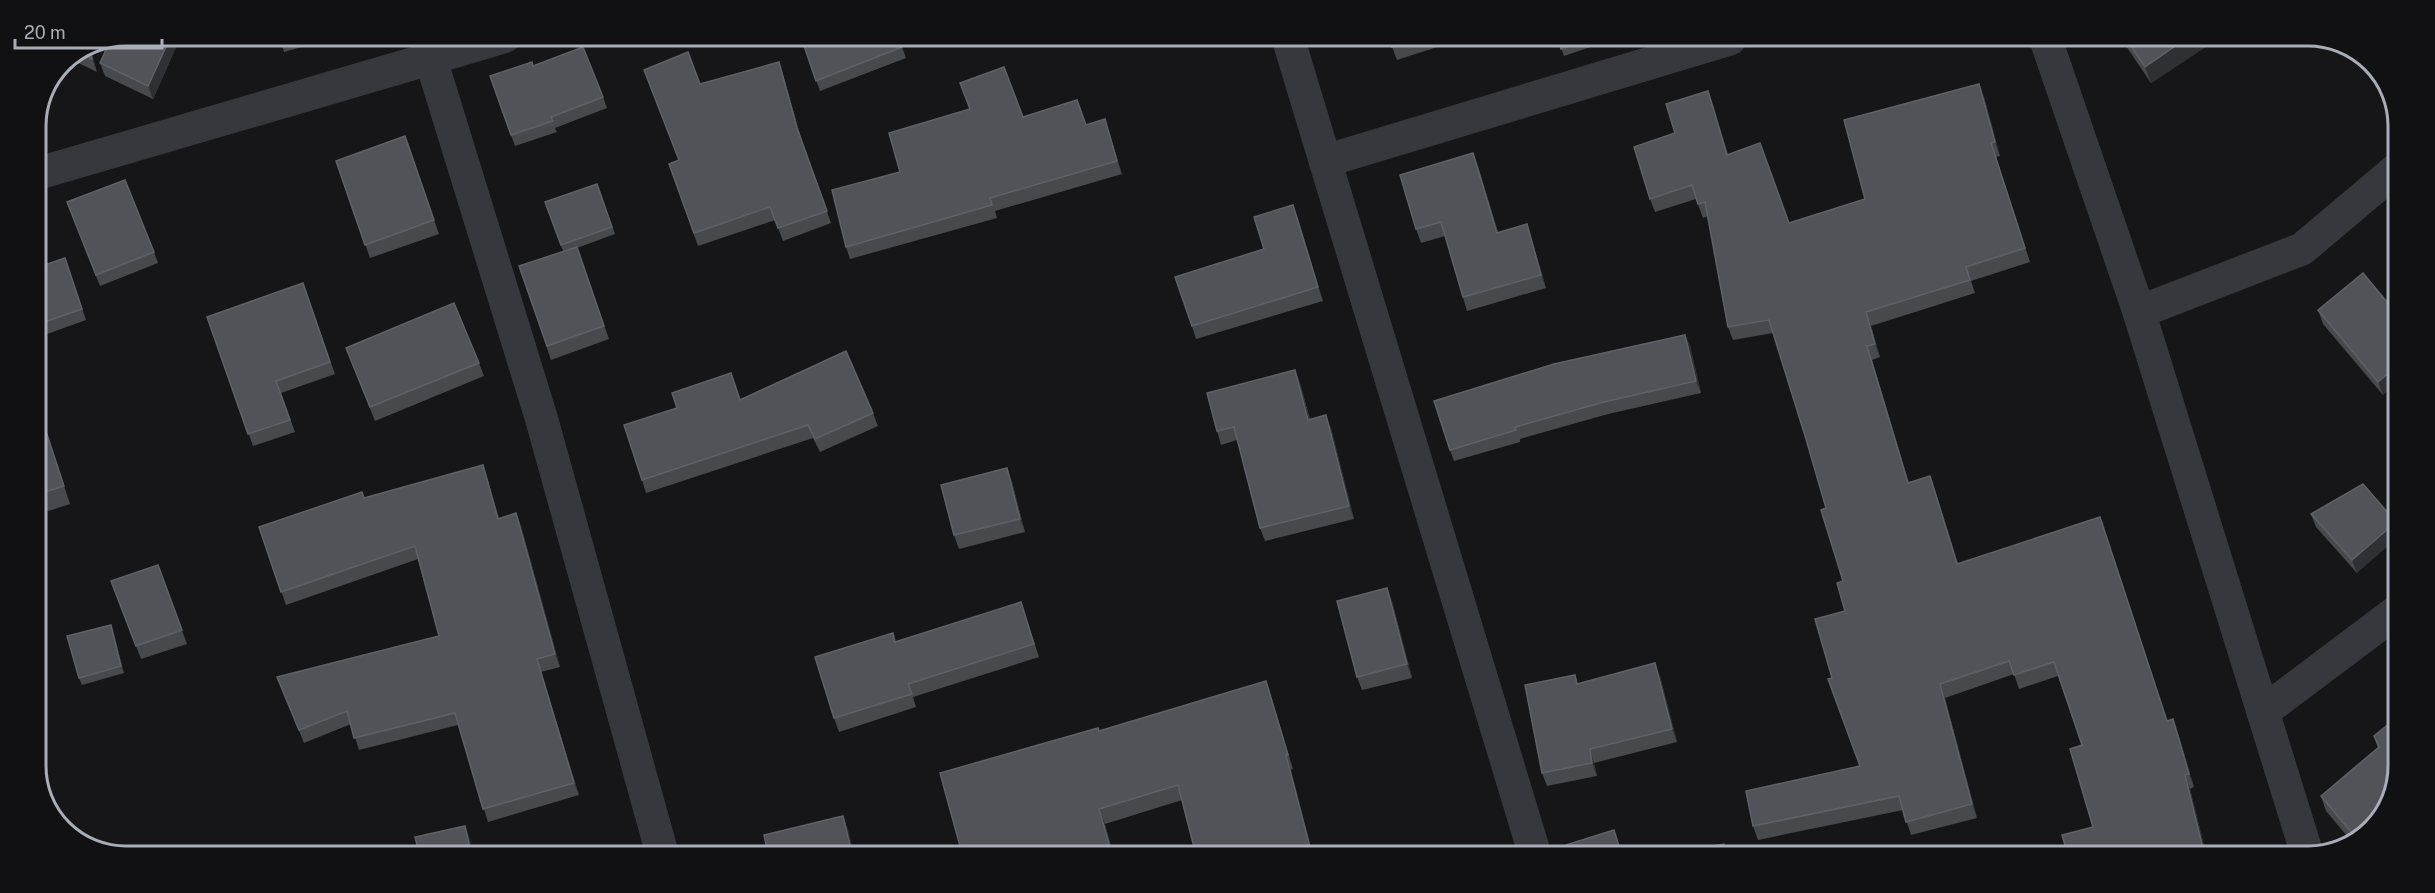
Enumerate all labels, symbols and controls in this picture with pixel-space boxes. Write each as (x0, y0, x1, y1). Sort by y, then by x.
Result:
scale bar (15, 12, 162, 50)
text: 20 m (24, 22, 66, 43)

